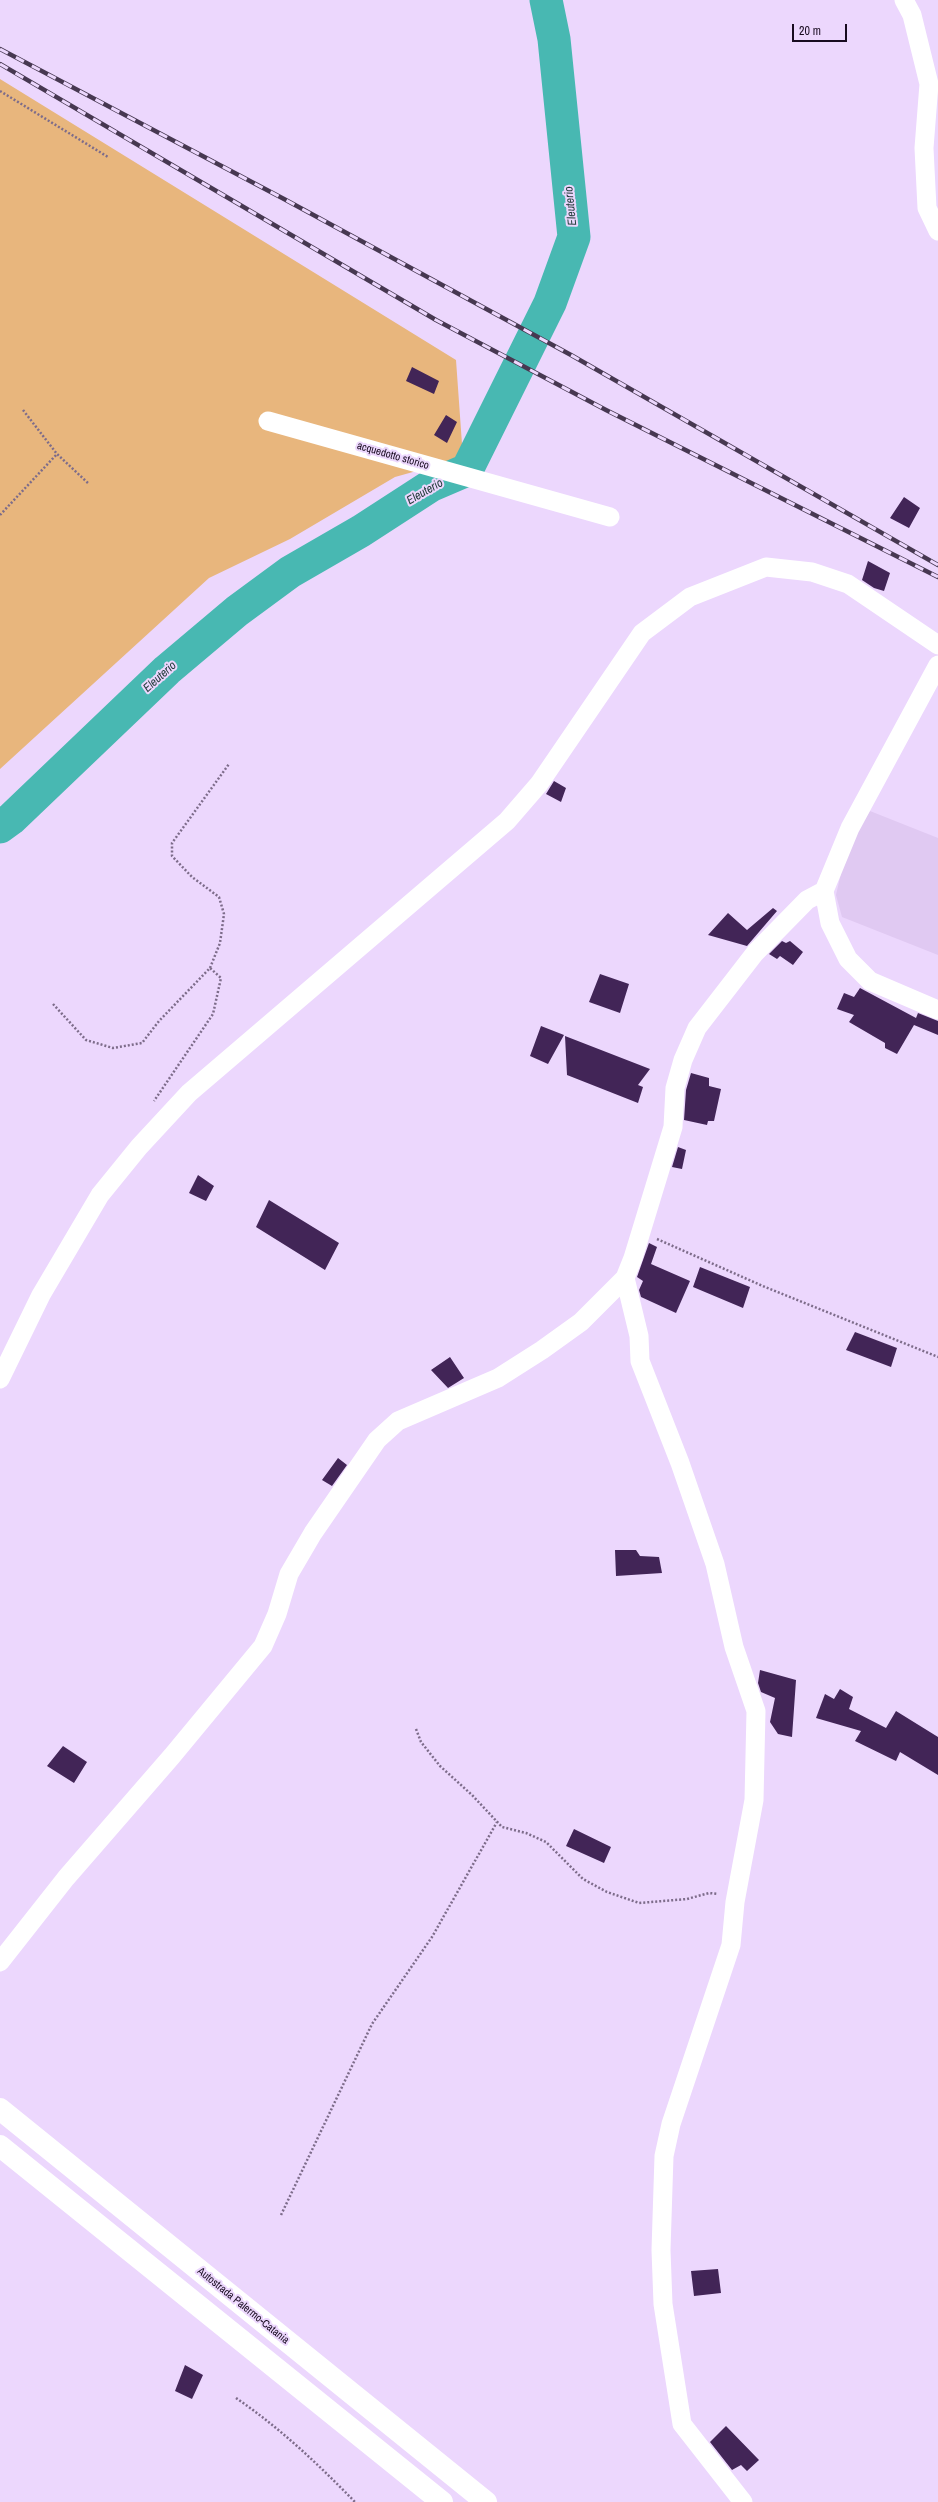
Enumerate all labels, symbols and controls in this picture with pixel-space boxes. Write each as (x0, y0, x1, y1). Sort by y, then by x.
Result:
scale bar (794, 16, 849, 42)
text: 20 m (799, 23, 821, 39)
water label: Eleuterio (562, 186, 580, 226)
street label: acquedotto storico (356, 439, 430, 473)
water label: Eleuterio (404, 476, 446, 508)
water label: Eleuterio (141, 658, 179, 696)
street label: Autostrada Palermo-Catania (194, 2265, 292, 2347)

